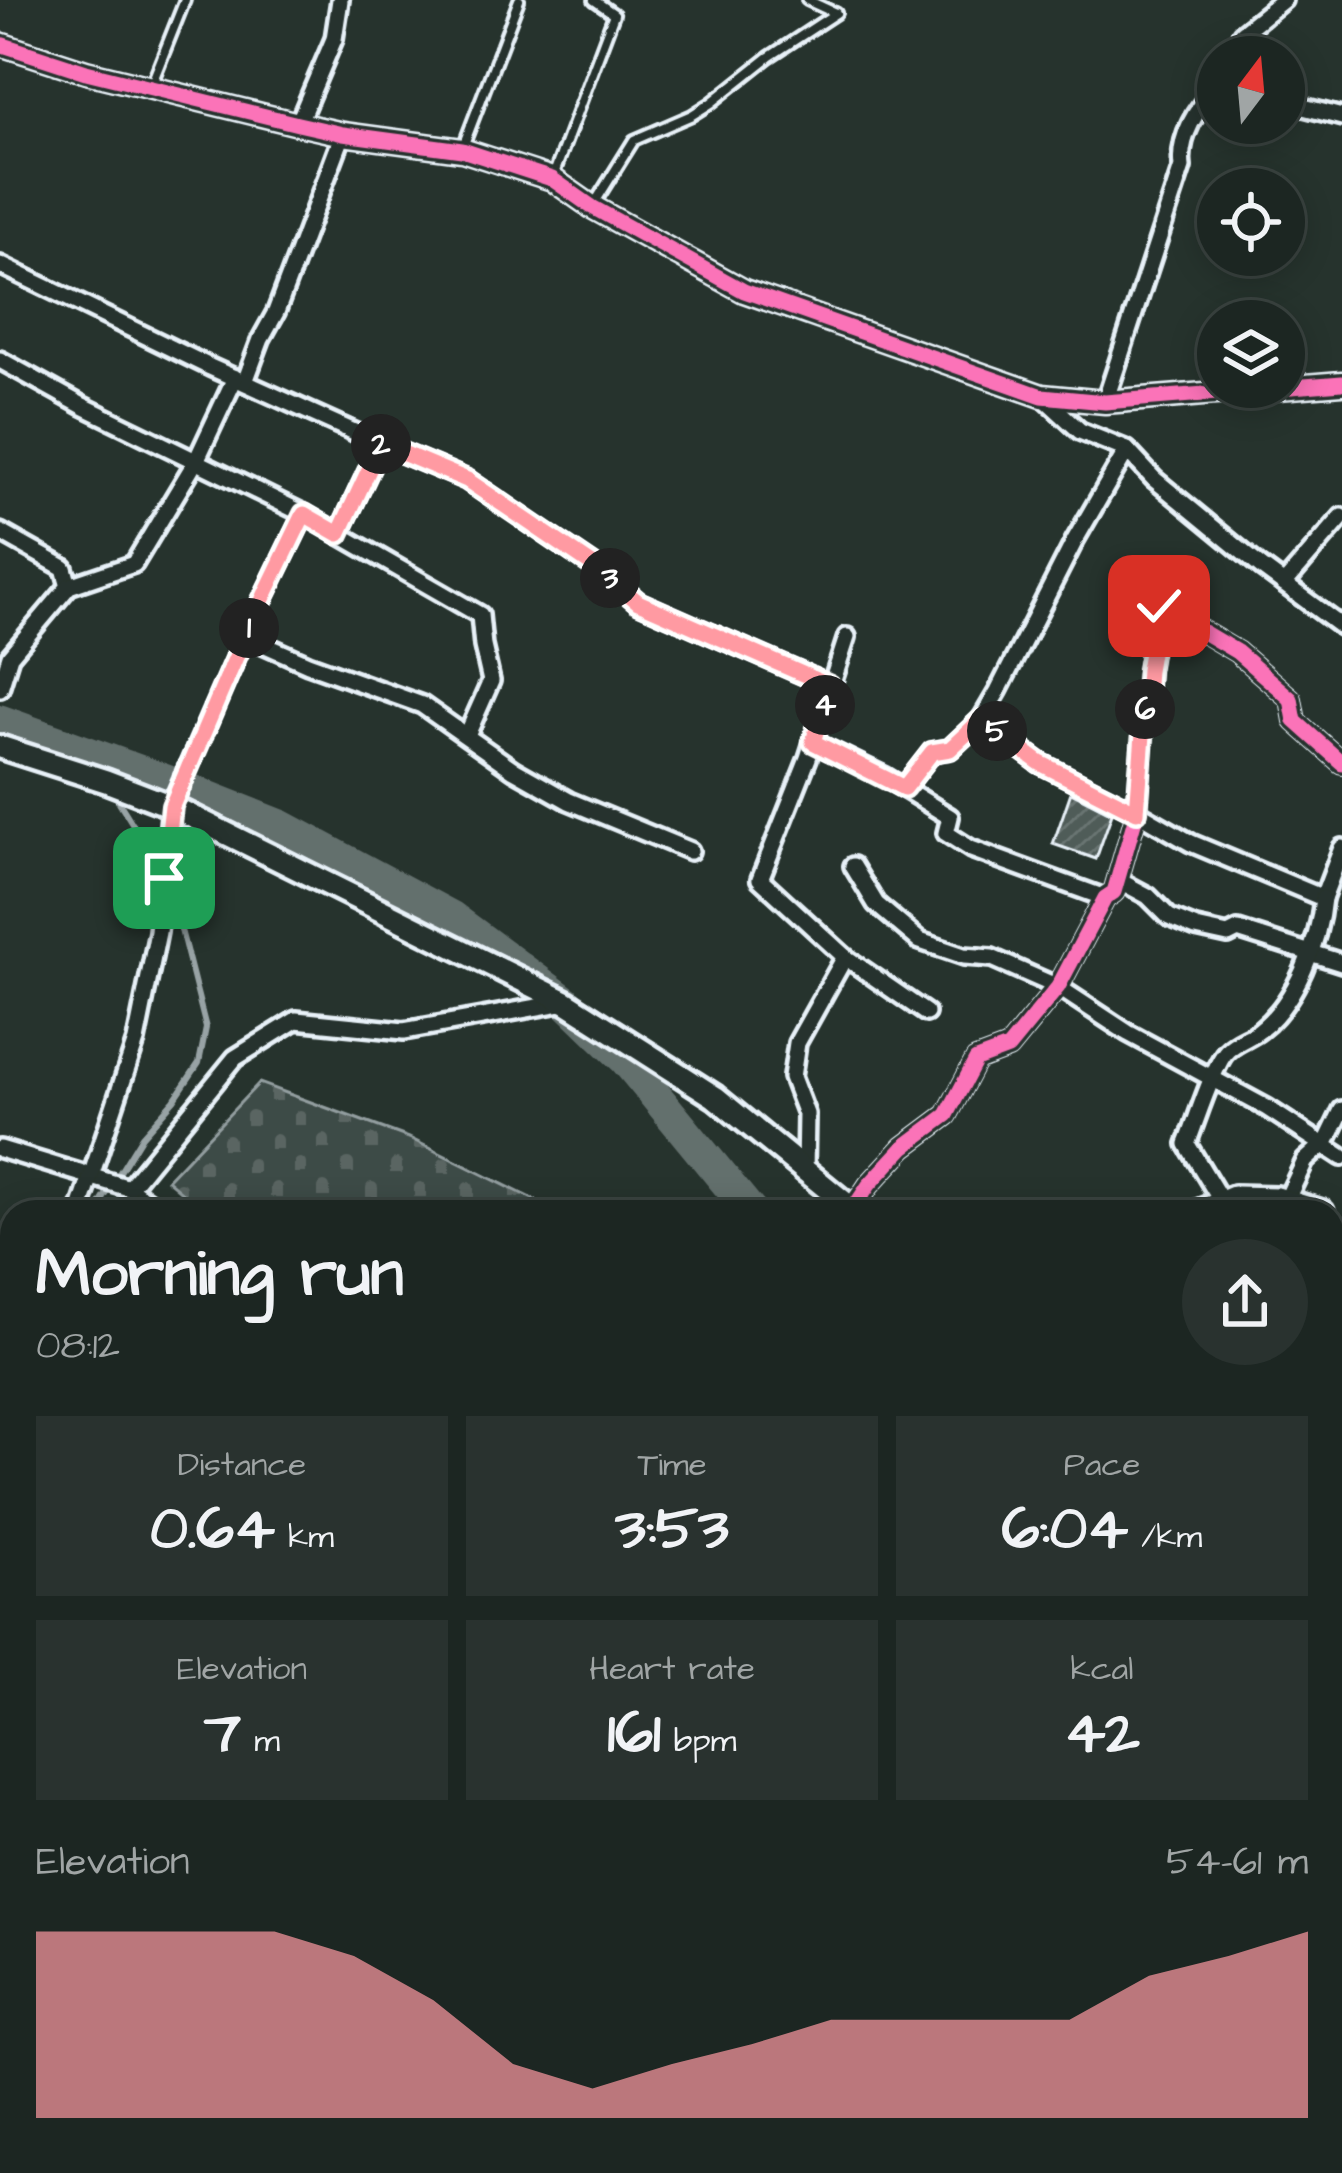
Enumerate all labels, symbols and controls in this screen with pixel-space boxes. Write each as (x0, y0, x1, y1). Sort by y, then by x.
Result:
north arrow (1197, 36, 1305, 144)
map controls (1197, 36, 1305, 408)
button: locate (1197, 168, 1305, 276)
button: layers (1197, 300, 1305, 408)
pin: 2 (351, 414, 411, 474)
text: 2 (372, 421, 390, 467)
pin: 3 (580, 548, 640, 608)
text: 3 (602, 555, 618, 601)
pin (1108, 555, 1210, 657)
icon: check (1126, 573, 1192, 639)
pin: 1 (219, 598, 279, 658)
text: 1 (247, 605, 251, 651)
pin: 4 (795, 675, 855, 735)
pin: 6 (1115, 679, 1175, 739)
text: 4 (814, 682, 836, 728)
text: 6 (1135, 686, 1155, 732)
pin: 5 (967, 701, 1027, 761)
text: 5 (985, 708, 1009, 754)
pin (113, 827, 215, 929)
icon: arrive (131, 845, 197, 911)
text: Morning run (36, 1229, 404, 1321)
button: share (1182, 1239, 1308, 1365)
text: 08:12 (36, 1320, 120, 1374)
text: Distance (178, 1442, 306, 1488)
text: Time (637, 1442, 707, 1488)
text: Pace (1064, 1442, 1140, 1488)
text: 0.64 (150, 1488, 275, 1571)
text: 3:53 (615, 1488, 729, 1571)
text: 6:04 (1002, 1488, 1128, 1571)
text: km (275, 1514, 334, 1560)
text: /km (1128, 1514, 1202, 1560)
text: Elevation (177, 1646, 307, 1692)
text: Heart rate (589, 1646, 755, 1692)
text: kcal (1070, 1646, 1134, 1692)
text: 7 (204, 1692, 241, 1775)
text: 161 (608, 1692, 661, 1775)
text: 42 (1064, 1692, 1140, 1775)
text: m (241, 1718, 280, 1764)
text: bpm (661, 1718, 736, 1764)
text: Elevation (36, 1836, 190, 1890)
text: 54–61 m (1166, 1836, 1308, 1890)

